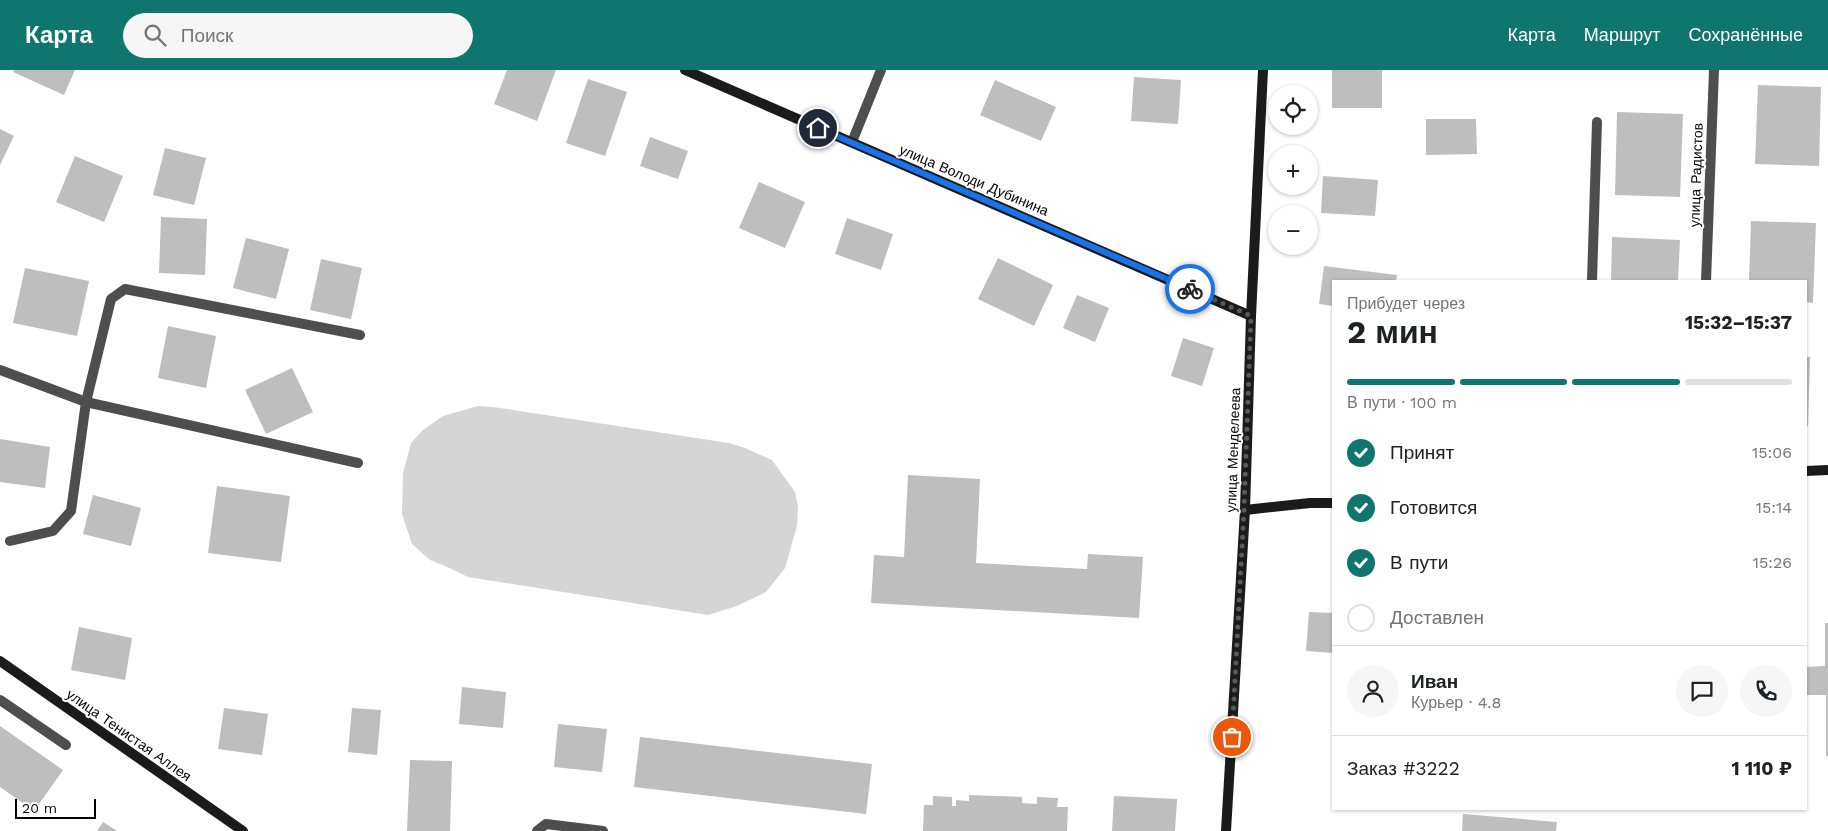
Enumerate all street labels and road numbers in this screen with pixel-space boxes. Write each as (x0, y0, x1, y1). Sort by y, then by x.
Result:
street label: улица Радистов (1686, 123, 1706, 227)
street label: улица Володи Дубинина (897, 141, 1051, 219)
street label: улица Менделеева (1223, 387, 1243, 513)
street label: улица Тенистая Аллея (63, 686, 195, 784)

